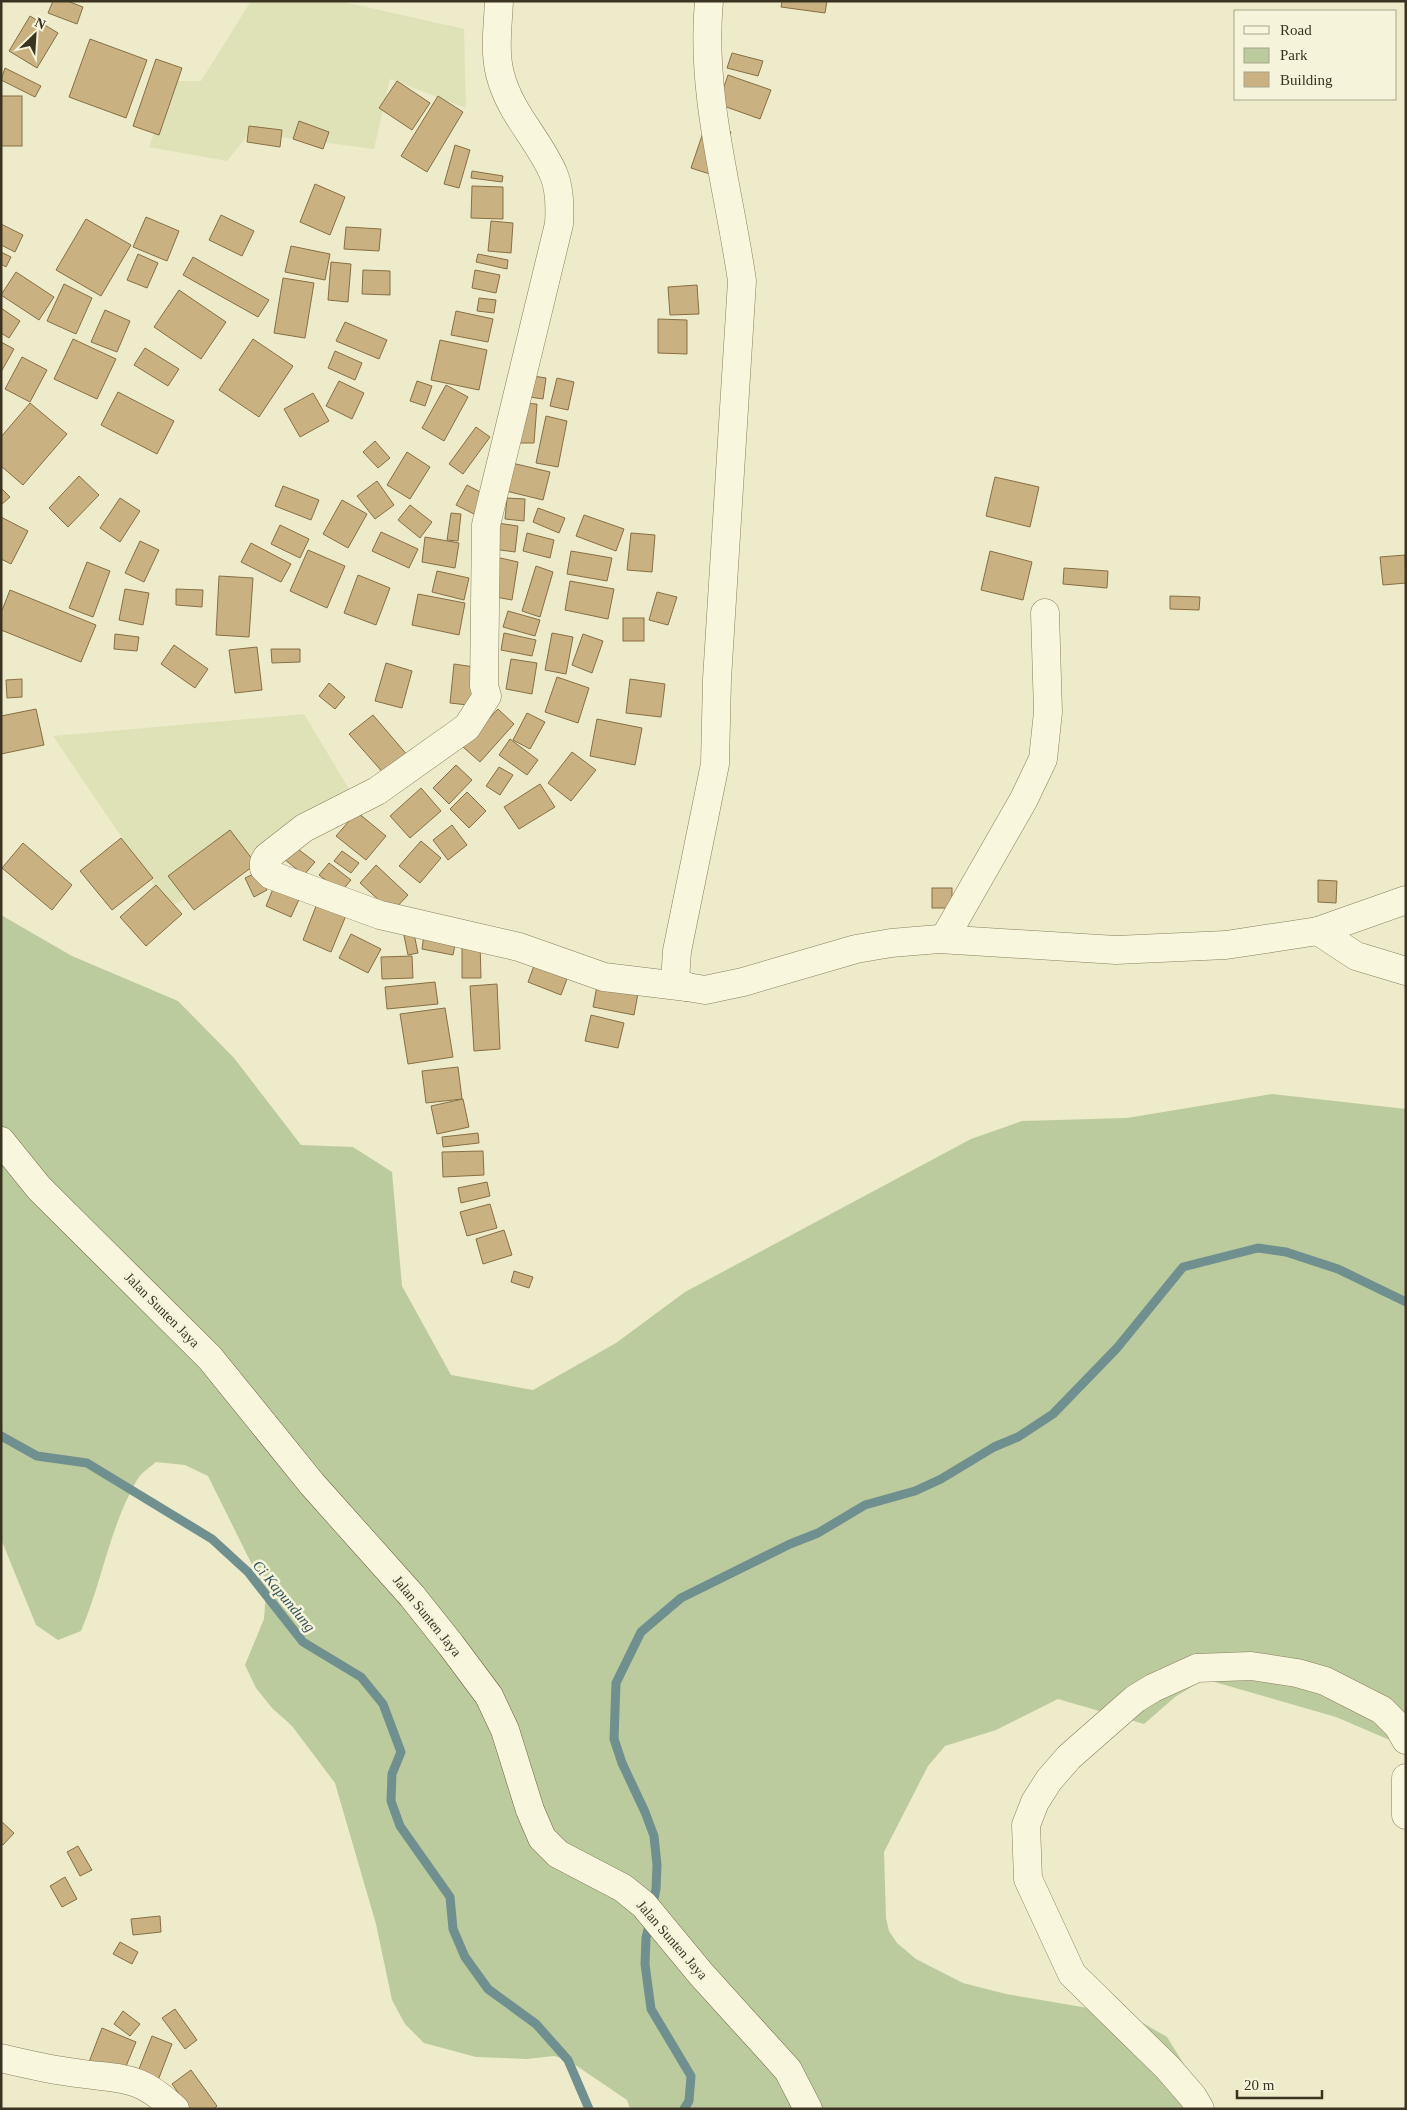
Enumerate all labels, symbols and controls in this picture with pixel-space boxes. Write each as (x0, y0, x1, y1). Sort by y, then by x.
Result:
north arrow (10, 10, 60, 60)
legend (1234, 10, 1397, 100)
text: N (33, 15, 48, 33)
text: Road (1280, 22, 1312, 38)
text: Park (1280, 47, 1308, 63)
text: Building (1280, 72, 1333, 88)
street label: Jalan Sunten Jaya (122, 1270, 203, 1351)
water label: Ci Kapundung (250, 1557, 319, 1635)
street label: Jalan Sunten Jaya (390, 1573, 465, 1660)
street label: Jalan Sunten Jaya (634, 1898, 711, 1983)
scale bar (1237, 2068, 1322, 2100)
text: 20 m (1244, 2077, 1275, 2093)

